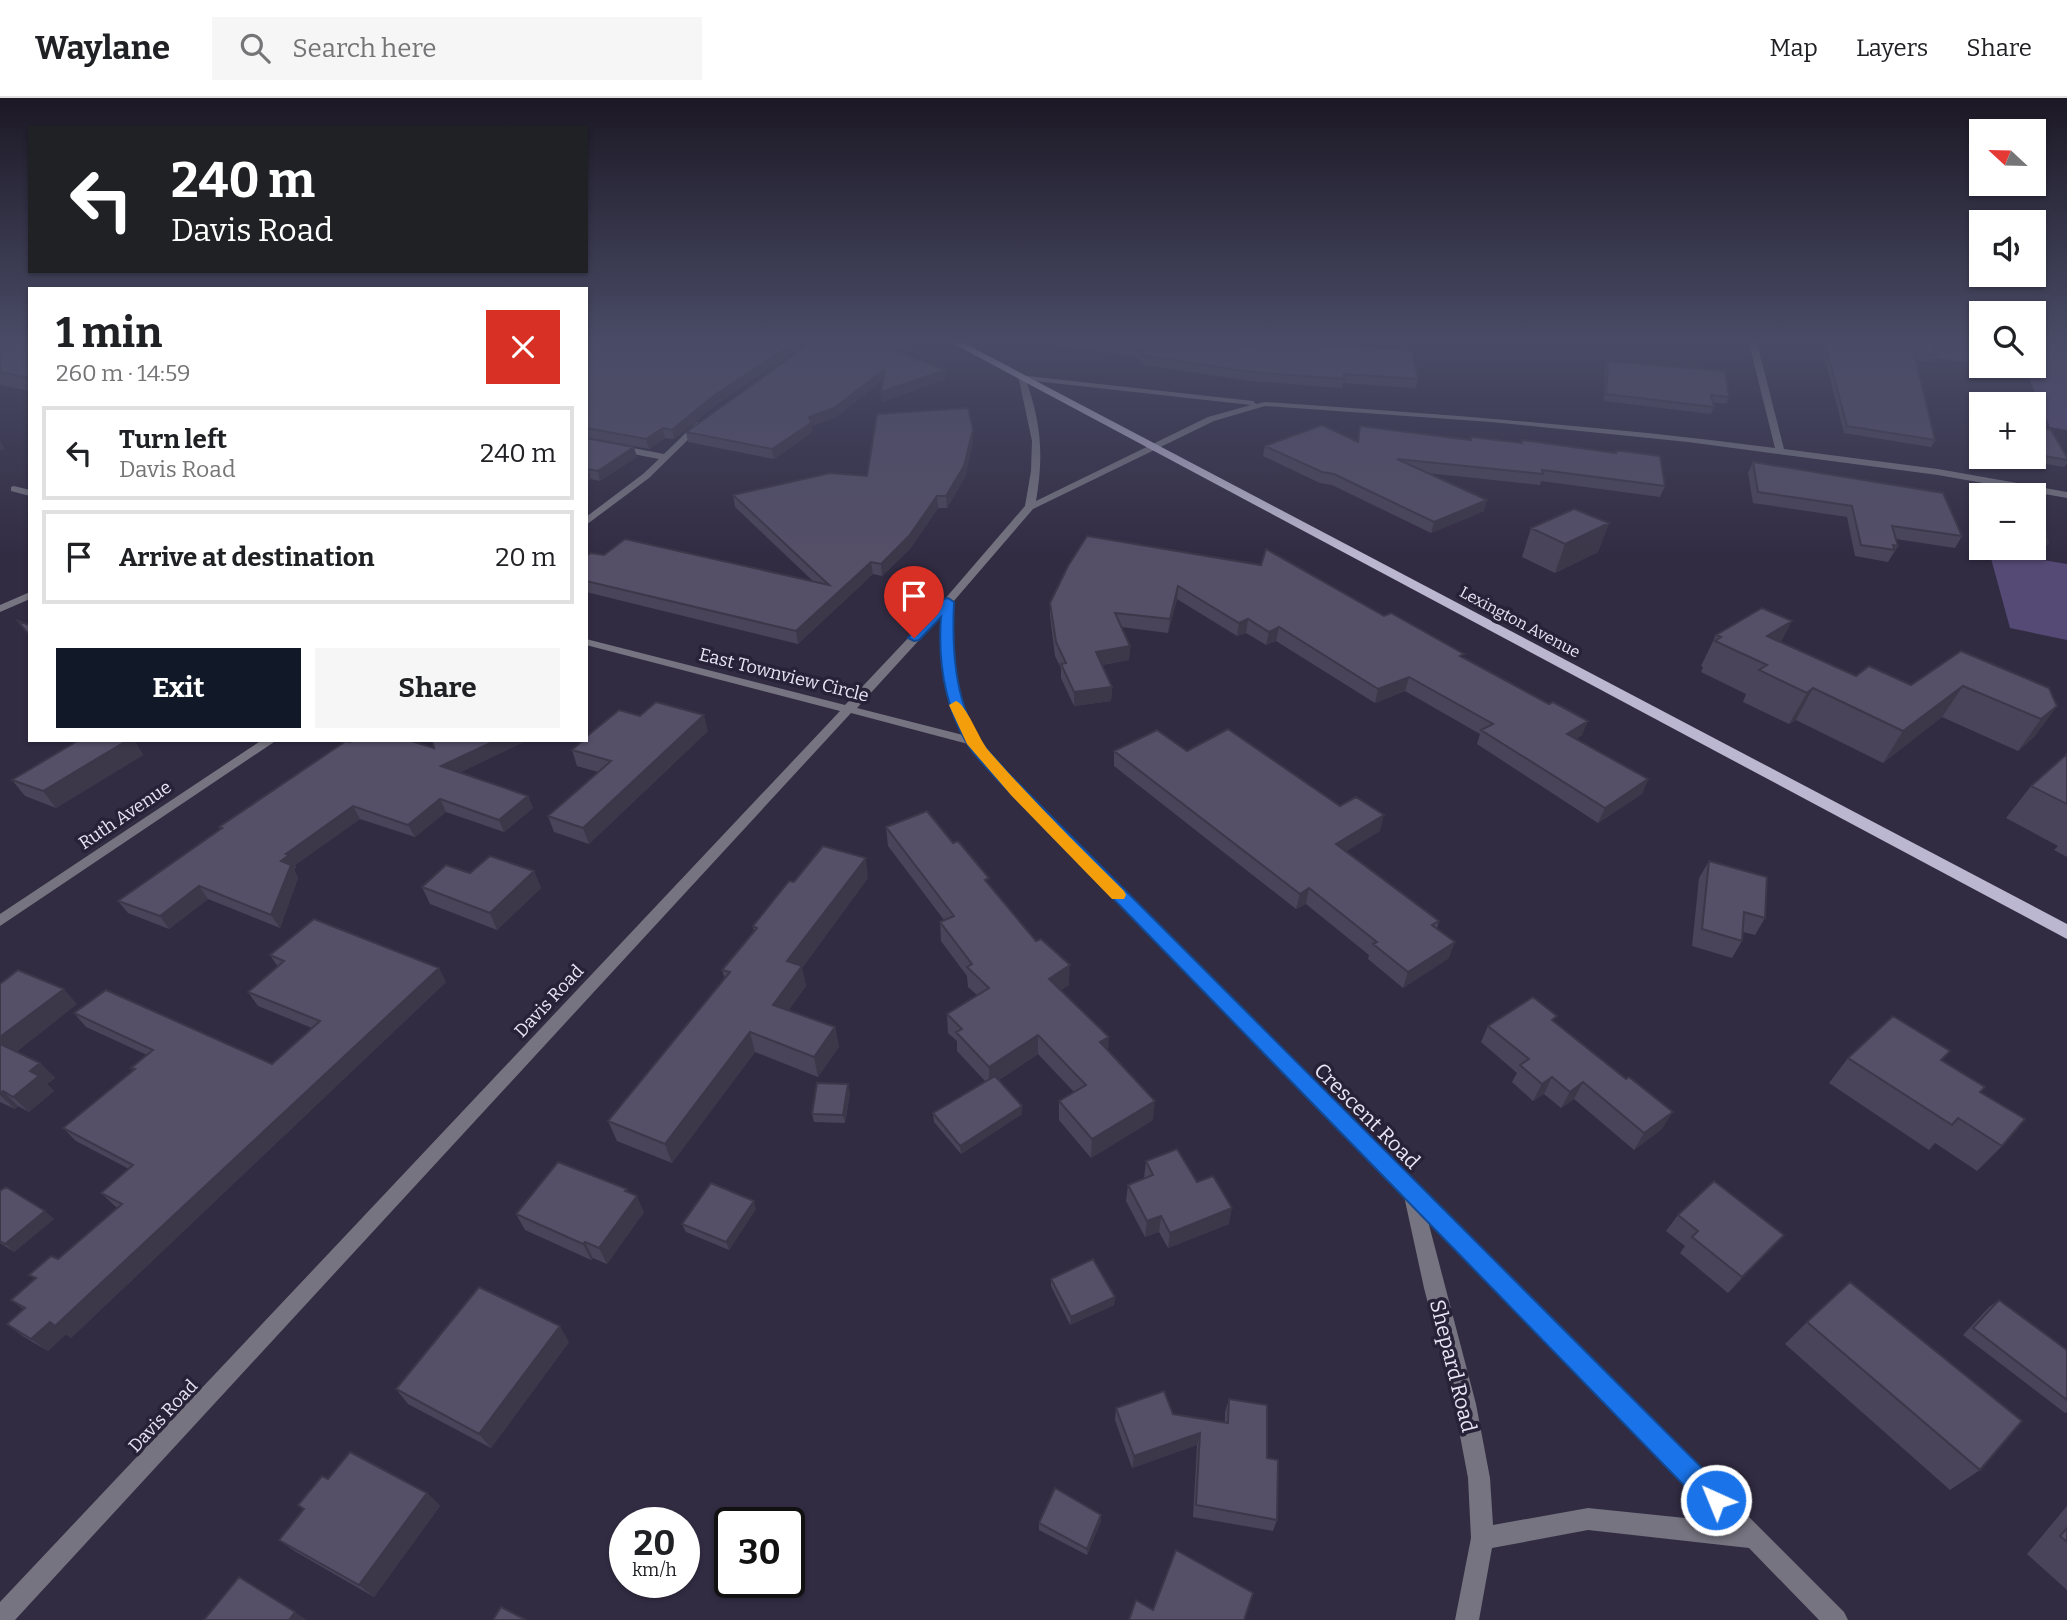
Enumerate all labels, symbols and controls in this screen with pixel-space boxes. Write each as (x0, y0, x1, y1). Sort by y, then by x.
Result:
search box (212, 17, 702, 80)
text: Waylane (35, 28, 170, 68)
icon: search (236, 29, 274, 67)
text: Search here (292, 33, 437, 64)
text: Map (1770, 34, 1818, 62)
text: Layers (1856, 34, 1928, 62)
text: Share (1966, 34, 2032, 62)
north arrow (1969, 119, 2046, 196)
map controls (1969, 119, 2046, 560)
text: 240 m (171, 151, 315, 210)
icon: left (56, 154, 147, 245)
button: sound (1969, 210, 2046, 287)
text: Davis Road (171, 211, 333, 249)
button: search (1969, 301, 2046, 378)
text: 1 min (56, 308, 162, 358)
button: close (486, 310, 560, 384)
text: 260 m · 14:59 (56, 359, 191, 387)
button: + (1969, 392, 2046, 469)
text: Turn left (119, 424, 227, 455)
icon: left (60, 434, 98, 472)
text: 240 m (480, 438, 556, 469)
text: Davis Road (119, 455, 236, 483)
button: − (1969, 483, 2046, 560)
icon: arrive (60, 538, 98, 576)
text: Arrive at destination (119, 542, 374, 573)
text: 20 m (495, 542, 556, 573)
pin (884, 566, 944, 638)
icon: arrive (895, 577, 933, 615)
street label: Lexington Avenue (1457, 582, 1583, 662)
street label: East Townview Circle (697, 643, 871, 707)
button: Exit (56, 648, 301, 728)
button: Share (315, 648, 560, 728)
street label: Ruth Avenue (74, 776, 176, 854)
street label: Davis Road (510, 960, 588, 1042)
street label: Crescent Road (1308, 1057, 1426, 1175)
street label: Shepard Road (1424, 1297, 1482, 1435)
street label: Davis Road (124, 1375, 202, 1457)
position arrow (1679, 1463, 1753, 1537)
speed limit sign: 30 (714, 1507, 805, 1598)
text: 20 (634, 1522, 675, 1564)
text: km/h (632, 1559, 677, 1581)

